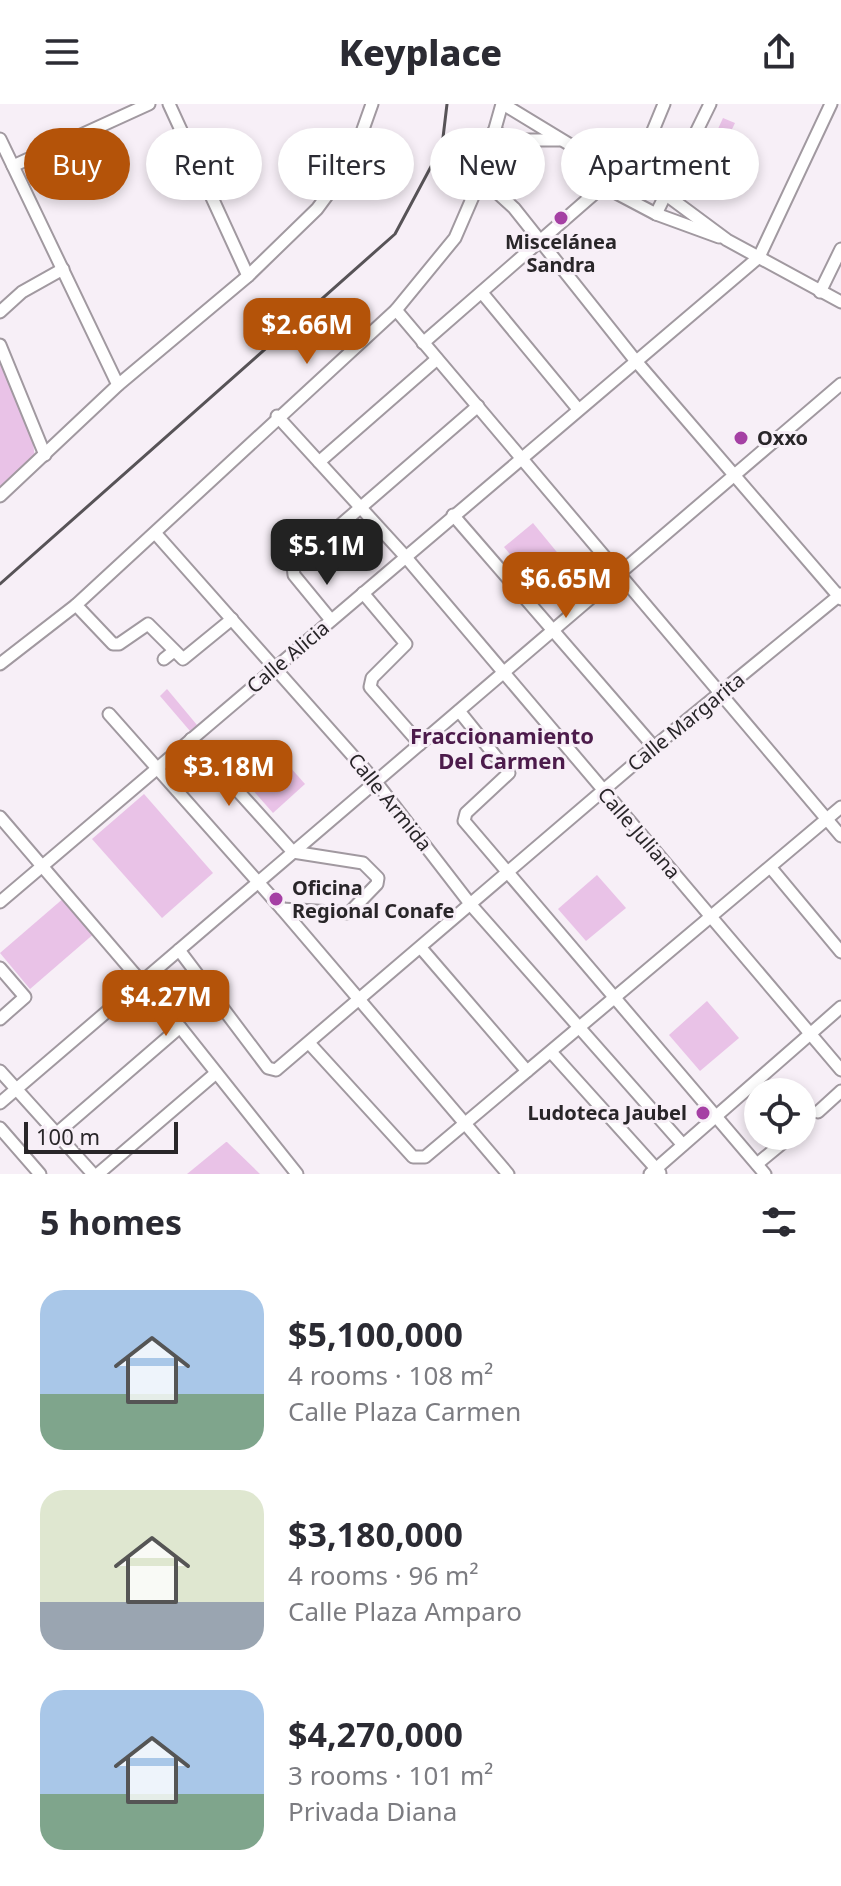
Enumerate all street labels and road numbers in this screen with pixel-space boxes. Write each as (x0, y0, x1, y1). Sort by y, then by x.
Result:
street label: Calle Alicia (241, 614, 335, 699)
street label: Calle Margarita (621, 666, 750, 777)
street label: Calle Armida (342, 747, 438, 856)
street label: Calle Juliana (592, 781, 687, 884)

